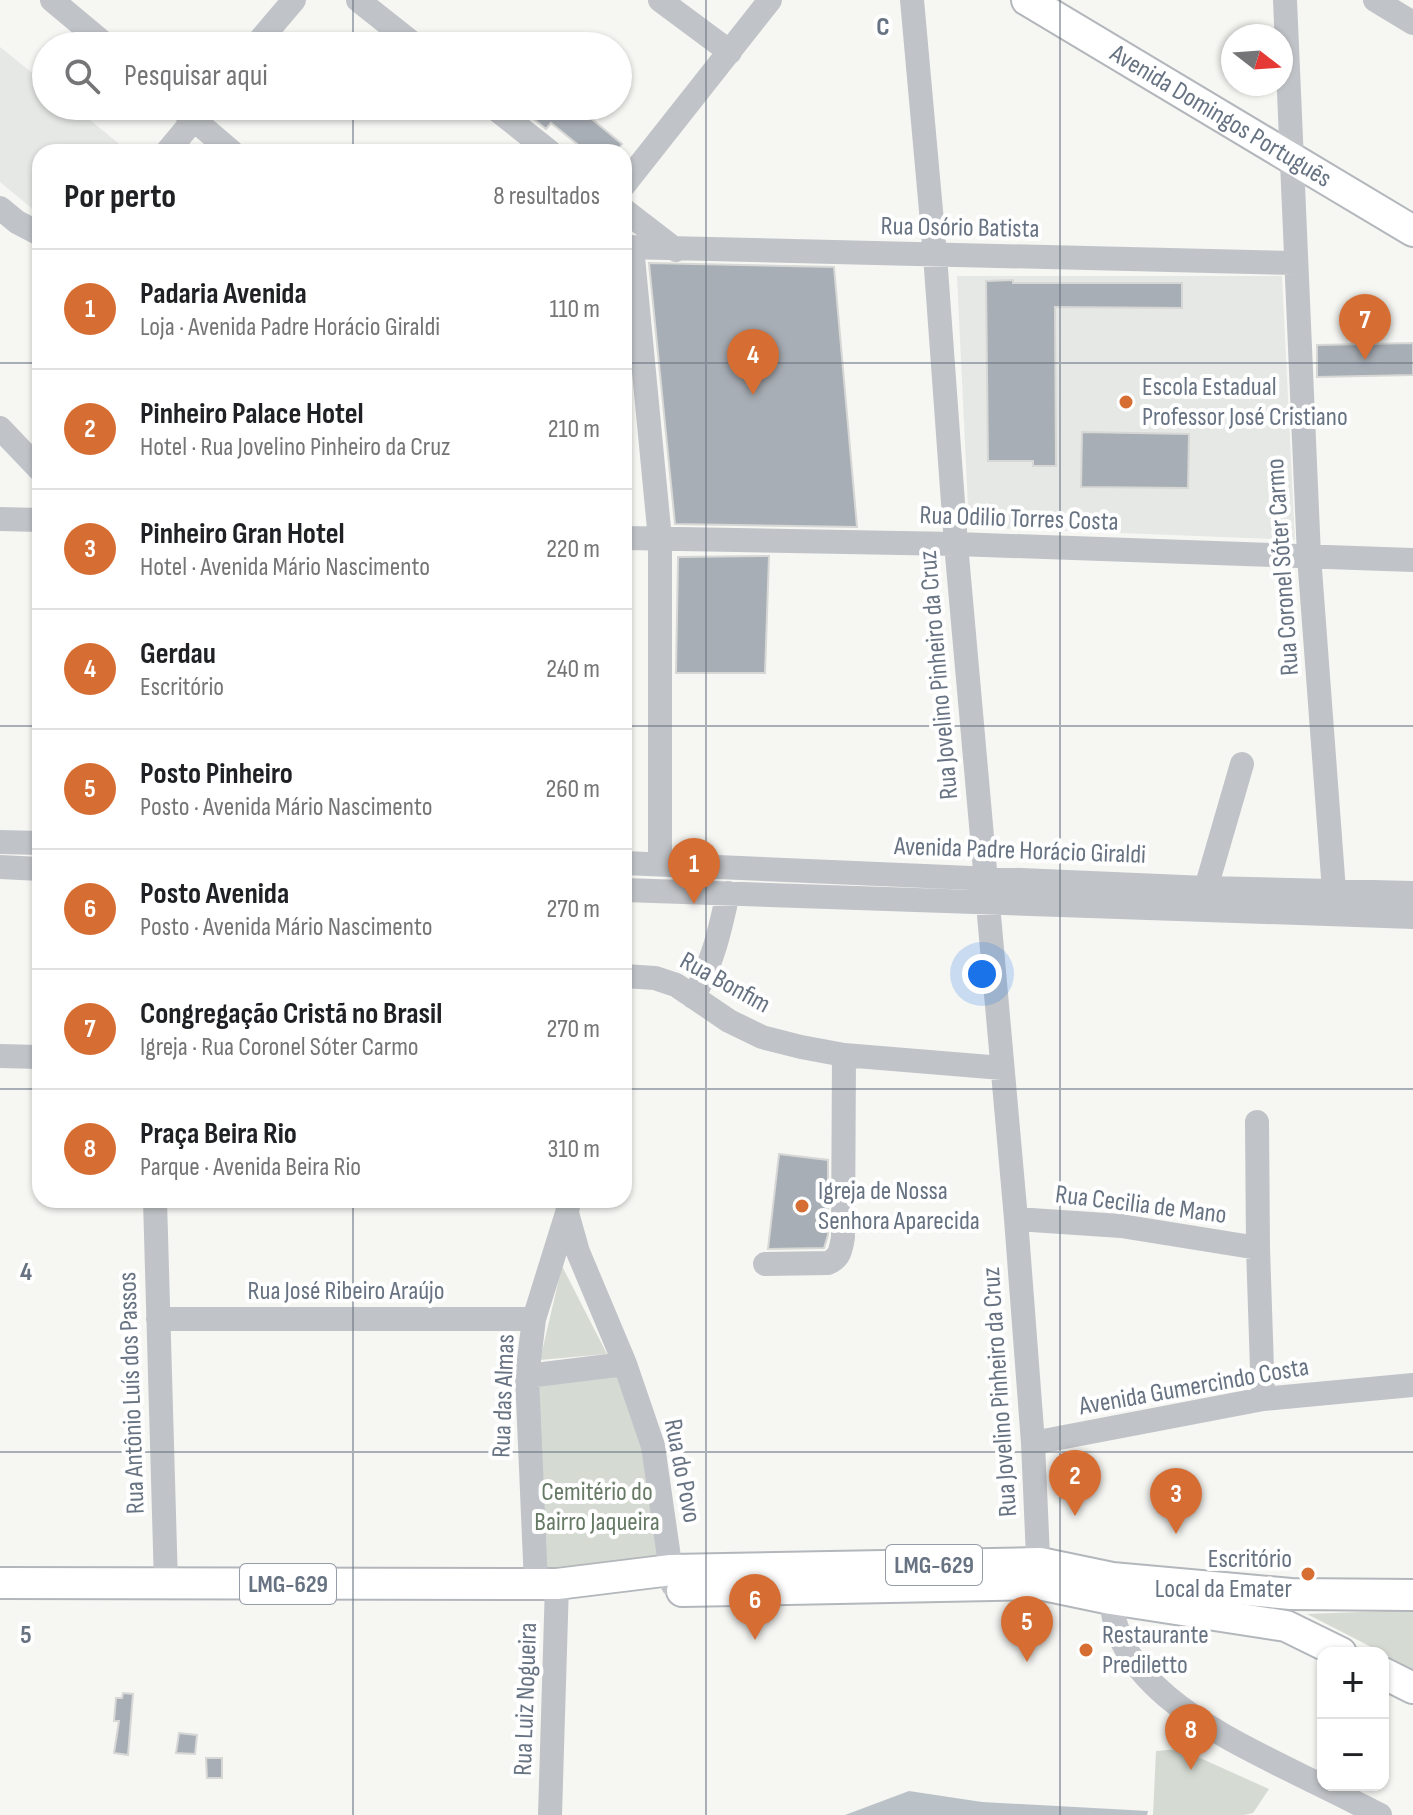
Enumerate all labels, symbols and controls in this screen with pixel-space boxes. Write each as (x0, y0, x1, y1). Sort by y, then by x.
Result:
text: C (876, 12, 890, 43)
north arrow (1221, 24, 1293, 96)
search box (32, 32, 632, 120)
street label: Avenida Domingos Português (1104, 37, 1337, 194)
icon: search (60, 54, 104, 98)
text: Pesquisar aqui (124, 58, 268, 94)
text: Por perto (64, 176, 176, 217)
text: 8 resultados (493, 181, 600, 212)
street label: Rua Osório Batista (880, 211, 1040, 245)
text: Padaria Avenida (140, 276, 307, 312)
text: 1 (85, 294, 95, 325)
text: 110 m (549, 294, 600, 325)
pin: 7 (1339, 294, 1391, 360)
text: Loja · Avenida Padre Horácio Giraldi (140, 312, 440, 343)
pin: 4 (727, 329, 779, 395)
place label: Escola Estadual Professor José Cristiano (1142, 372, 1348, 433)
marker: Escola Estadual Professor José Cristiano (1117, 393, 1135, 411)
text: Pinheiro Palace Hotel (140, 396, 364, 432)
text: 2 (84, 414, 96, 445)
text: 210 m (548, 414, 600, 445)
text: Hotel · Rua Jovelino Pinheiro da Cruz (140, 432, 450, 463)
street label: Rua Coronel Sóter Carmo (1260, 457, 1306, 677)
street label: Rua Odilio Torres Costa (919, 500, 1119, 538)
text: Pinheiro Gran Hotel (140, 516, 345, 552)
text: 3 (84, 534, 96, 565)
text: 220 m (546, 534, 600, 565)
street label: Rua Jovelino Pinheiro da Cruz (913, 549, 965, 801)
text: Hotel · Avenida Mário Nascimento (140, 552, 430, 583)
text: Gerdau (140, 636, 216, 672)
text: 4 (84, 654, 96, 685)
text: 240 m (546, 654, 600, 685)
text: Escritório (140, 672, 224, 703)
text: Posto Pinheiro (140, 756, 293, 792)
text: 5 (84, 774, 96, 805)
text: 260 m (545, 774, 600, 805)
text: Posto · Avenida Mário Nascimento (140, 792, 433, 823)
street label: Avenida Padre Horácio Giraldi (893, 831, 1146, 871)
pin: 1 (668, 838, 720, 904)
text: Posto Avenida (140, 876, 289, 912)
text: 6 (84, 894, 96, 925)
text: 270 m (547, 894, 600, 925)
text: Posto · Avenida Mário Nascimento (140, 912, 433, 943)
street label: Rua Bonfim (674, 946, 776, 1020)
your location (962, 954, 1002, 994)
text: Congregação Cristã no Brasil (140, 996, 442, 1032)
text: 7 (84, 1014, 96, 1045)
text: 270 m (547, 1014, 600, 1045)
text: Igreja · Rua Coronel Sóter Carmo (140, 1032, 419, 1063)
text: Praça Beira Rio (140, 1116, 297, 1152)
text: 8 (84, 1134, 96, 1165)
text: 310 m (548, 1134, 600, 1165)
text: Parque · Avenida Beira Rio (140, 1152, 361, 1183)
place label: Igreja de Nossa Senhora Aparecida (818, 1176, 980, 1237)
street label: Rua Cecilia de Mano (1054, 1179, 1228, 1231)
marker: Igreja de Nossa Senhora Aparecida (793, 1197, 811, 1215)
text: 4 (20, 1257, 32, 1288)
street label: Rua Jovelino Pinheiro da Cruz (976, 1266, 1024, 1518)
street label: Rua Antônio Luís dos Passos (112, 1271, 152, 1515)
street label: Rua José Ribeiro Araújo (248, 1276, 444, 1307)
street label: Rua das Almas (486, 1334, 522, 1458)
street label: Avenida Gumercindo Costa (1076, 1352, 1311, 1423)
street label: Rua do Povo (657, 1417, 707, 1525)
pin: 2 (1049, 1450, 1101, 1516)
pin: 3 (1150, 1468, 1202, 1534)
park label: Cemitério do Bairro Jaqueira (534, 1477, 660, 1538)
place label: Escritório Local da Emater (1155, 1544, 1293, 1605)
road number: LMG-629 (886, 1545, 982, 1585)
road number: LMG-629 (240, 1564, 336, 1604)
marker: Escritório Local da Emater (1299, 1565, 1317, 1583)
pin: 6 (729, 1574, 781, 1640)
pin: 5 (1001, 1596, 1053, 1662)
text: 5 (20, 1620, 32, 1651)
place label: Restaurante Prediletto (1102, 1620, 1209, 1681)
street label: Rua Luiz Nogueira (508, 1622, 544, 1776)
marker: Restaurante Prediletto (1077, 1641, 1095, 1659)
map controls (1317, 1647, 1389, 1791)
button: + (1317, 1647, 1389, 1719)
pin: 8 (1165, 1704, 1217, 1770)
button: − (1317, 1719, 1389, 1791)

